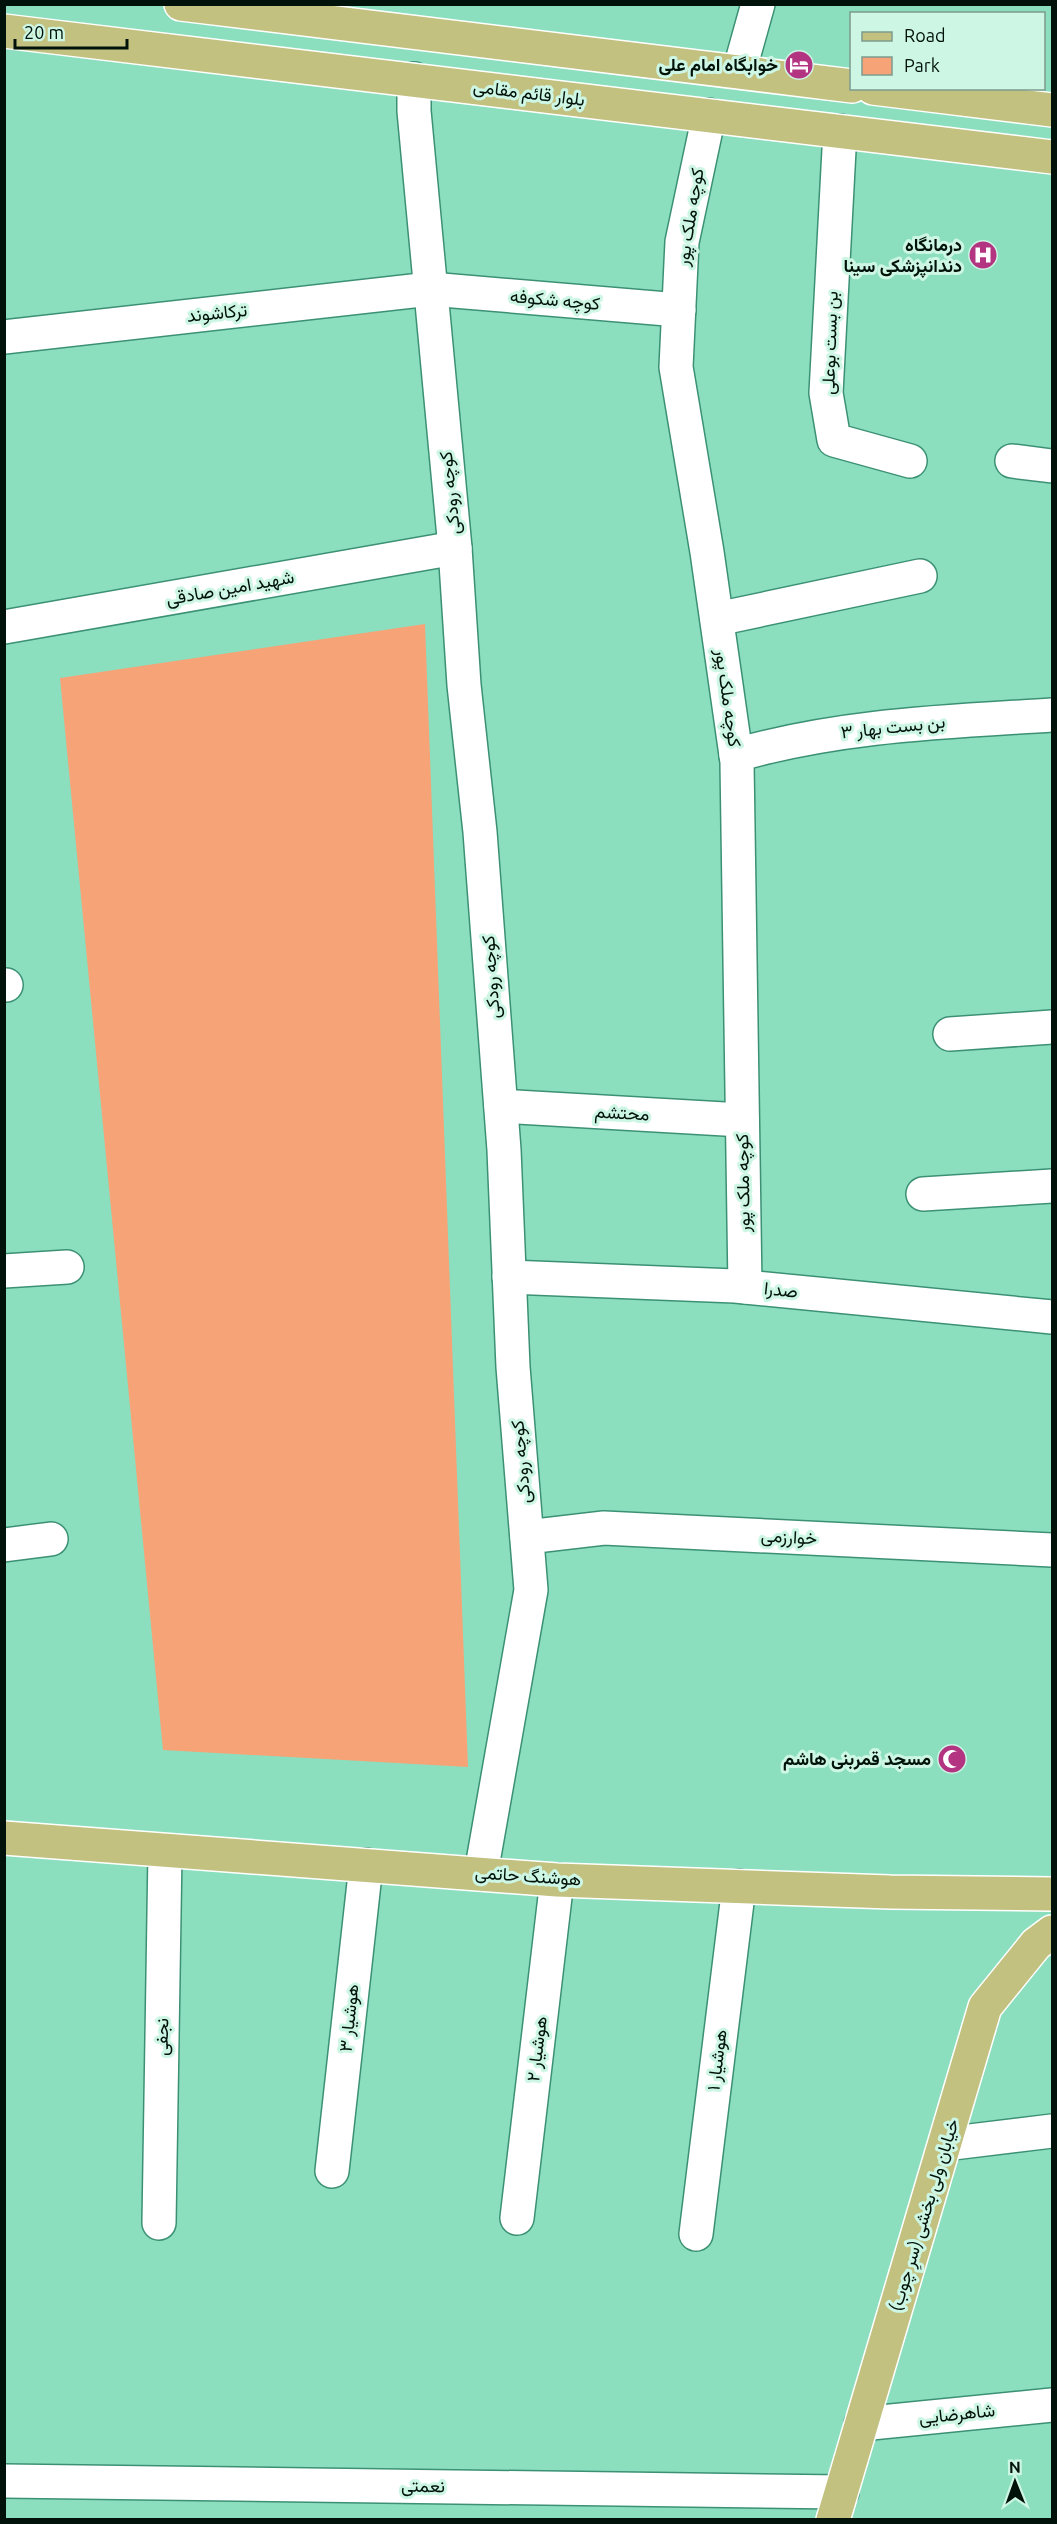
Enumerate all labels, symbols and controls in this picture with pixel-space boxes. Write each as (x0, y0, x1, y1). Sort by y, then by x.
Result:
scale bar (15, 12, 128, 50)
legend (850, 12, 1045, 90)
text: 20 m (24, 22, 64, 42)
text: Road (904, 25, 946, 45)
hotel icon: خوابگاه امام علی (783, 49, 815, 81)
place label: خوابگاه امام علی (658, 54, 778, 77)
text: Park (904, 55, 940, 75)
street label: بلوار قائم مقامی (472, 75, 586, 112)
street label: کوچه ملک پور (671, 167, 710, 269)
place label: درمانگاه دندانپزشکی سینا (844, 234, 962, 278)
hospital icon: درمانگاه دندانپزشکی سینا (967, 239, 999, 271)
street label: کوچه شکوفه (509, 285, 601, 316)
street label: بن بست بوعلی (817, 291, 843, 395)
street label: ترکاشوند (186, 299, 248, 327)
street label: کوچه رودکی (435, 450, 466, 536)
street label: شهید امین صادقی (164, 566, 296, 610)
street label: کوچه ملک پور (709, 647, 746, 749)
street label: بن بست بهار ۳ (840, 711, 946, 743)
street label: کوچه رودکی (477, 935, 506, 1019)
street label: محتشم (594, 1101, 650, 1126)
street label: کوچه ملک پور (731, 1133, 756, 1234)
street label: صدرا (763, 1277, 799, 1303)
street label: کوچه رودکی (506, 1419, 537, 1505)
street label: خوارزمی (760, 1525, 818, 1549)
mosque icon: مسجد قمربنی هاشم (936, 1743, 968, 1775)
place label: مسجد قمربنی هاشم (783, 1748, 931, 1771)
street label: هوشنگ حاتمی (474, 1861, 582, 1891)
street label: هوشیار ۳ (335, 1983, 363, 2053)
street label: هوشیار ۲ (522, 2015, 552, 2083)
street label: نجفی (151, 2018, 173, 2056)
street label: هوشیار ۱ (702, 2028, 732, 2092)
street label: خیابان ولی بخشی (سرِ چوب) (884, 2116, 967, 2315)
street label: شاهرضایی (918, 2399, 996, 2429)
north arrow (985, 2452, 1045, 2512)
text: N (1009, 2458, 1021, 2476)
street label: نعمتی (401, 2475, 445, 2497)

